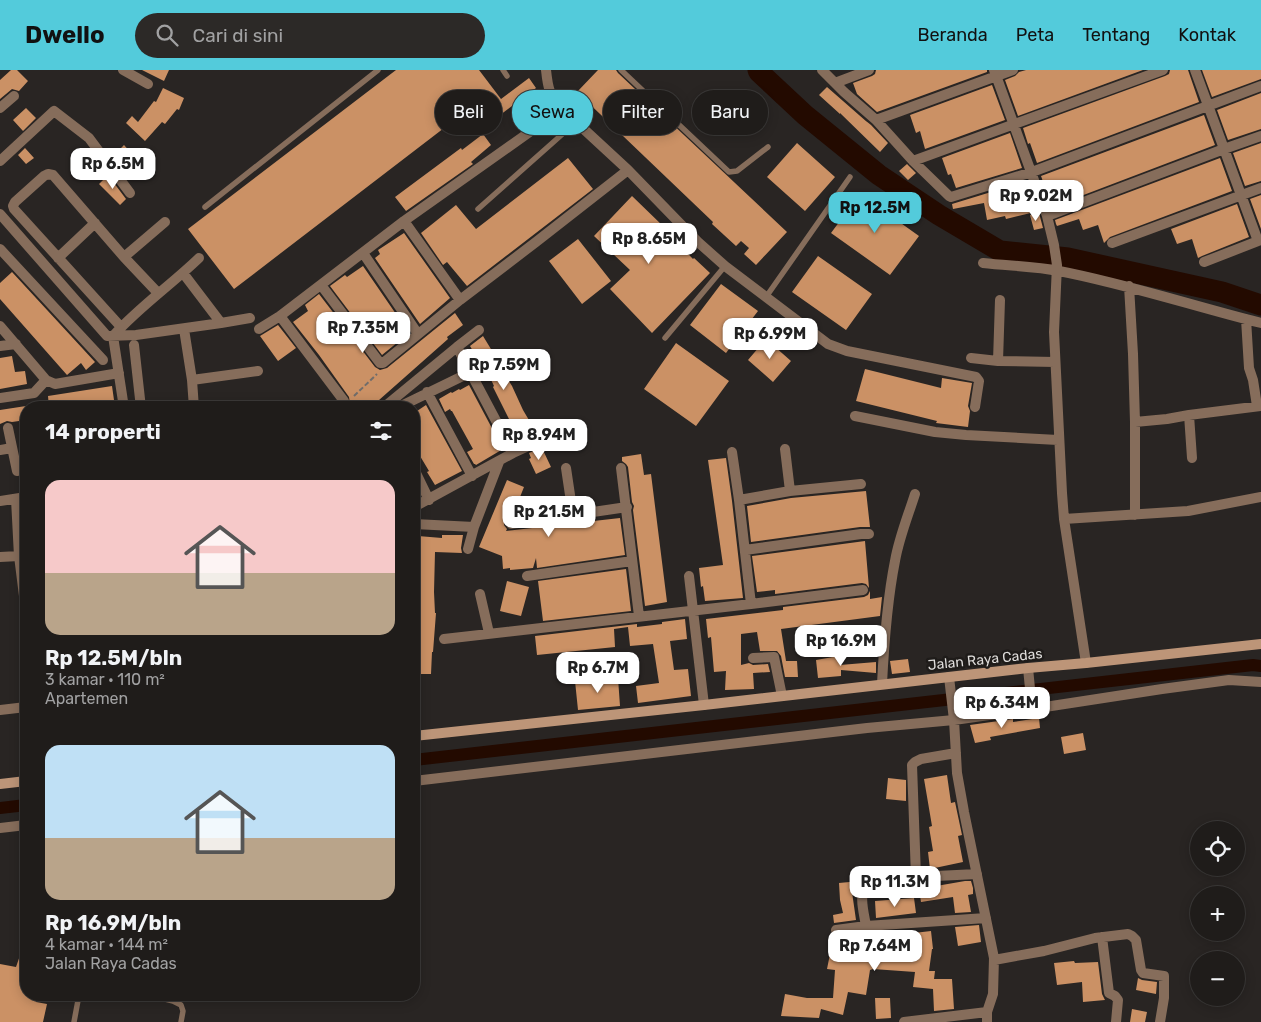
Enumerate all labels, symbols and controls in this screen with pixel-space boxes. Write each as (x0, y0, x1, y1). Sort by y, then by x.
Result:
search box (135, 13, 485, 58)
text: Dwello (25, 21, 105, 49)
icon: search (153, 21, 181, 49)
text: Cari di sini (193, 24, 283, 47)
text: Beranda (917, 24, 988, 46)
text: Peta (1016, 24, 1054, 46)
text: Tentang (1082, 24, 1150, 46)
text: Kontak (1178, 24, 1236, 46)
chip: Beli (435, 90, 502, 135)
chip: Sewa (512, 90, 593, 135)
chip: Filter (603, 90, 682, 135)
chip: Baru (692, 90, 768, 135)
pin: Rp 6.5M (67, 148, 159, 190)
text: Rp 6.5M (81, 154, 145, 173)
pin: Rp 9.02M (984, 180, 1088, 222)
text: Rp 9.02M (1000, 186, 1072, 205)
pin: Rp 12.5M (823, 191, 927, 234)
text: Rp 12.5M (839, 198, 911, 217)
pin: Rp 8.65M (597, 222, 701, 265)
text: Rp 8.65M (612, 229, 686, 248)
pin: Rp 7.35M (311, 312, 415, 354)
text: Rp 7.35M (327, 318, 399, 337)
pin: Rp 6.99M (718, 318, 822, 360)
text: Rp 6.99M (734, 324, 806, 343)
pin: Rp 7.59M (452, 348, 556, 391)
text: Rp 7.59M (468, 355, 540, 374)
icon: filters (367, 417, 395, 445)
pin: Rp 8.94M (487, 418, 591, 461)
text: 14 properti (45, 419, 161, 444)
text: Rp 8.94M (502, 425, 576, 444)
pin: Rp 21.5M (497, 496, 601, 538)
text: Rp 21.5M (513, 502, 585, 521)
icon: home (175, 512, 265, 602)
pin: Rp 16.9M (789, 624, 893, 667)
text: Rp 16.9M (806, 631, 876, 650)
text: Rp 12.5M/bln (45, 645, 182, 670)
street label: Jalan Raya Cadas (927, 645, 1043, 674)
pin: Rp 6.7M (552, 652, 644, 694)
text: Rp 6.7M (567, 658, 629, 677)
text: 3 kamar · 110 m² (45, 670, 165, 689)
pin: Rp 6.34M (950, 686, 1054, 729)
text: Apartemen (45, 689, 128, 708)
text: Rp 6.34M (965, 693, 1039, 712)
icon: home (175, 777, 265, 867)
map controls (1190, 821, 1245, 1006)
button: locate (1190, 821, 1245, 876)
pin: Rp 11.3M (843, 866, 947, 908)
text: Rp 11.3M (861, 872, 929, 891)
button: + (1190, 886, 1245, 941)
text: Rp 16.9M/bln (45, 910, 181, 935)
pin: Rp 7.64M (823, 930, 927, 972)
text: 4 kamar · 144 m² (45, 935, 168, 954)
text: Rp 7.64M (839, 936, 911, 955)
button: − (1190, 951, 1245, 1006)
text: Jalan Raya Cadas (45, 954, 177, 973)

